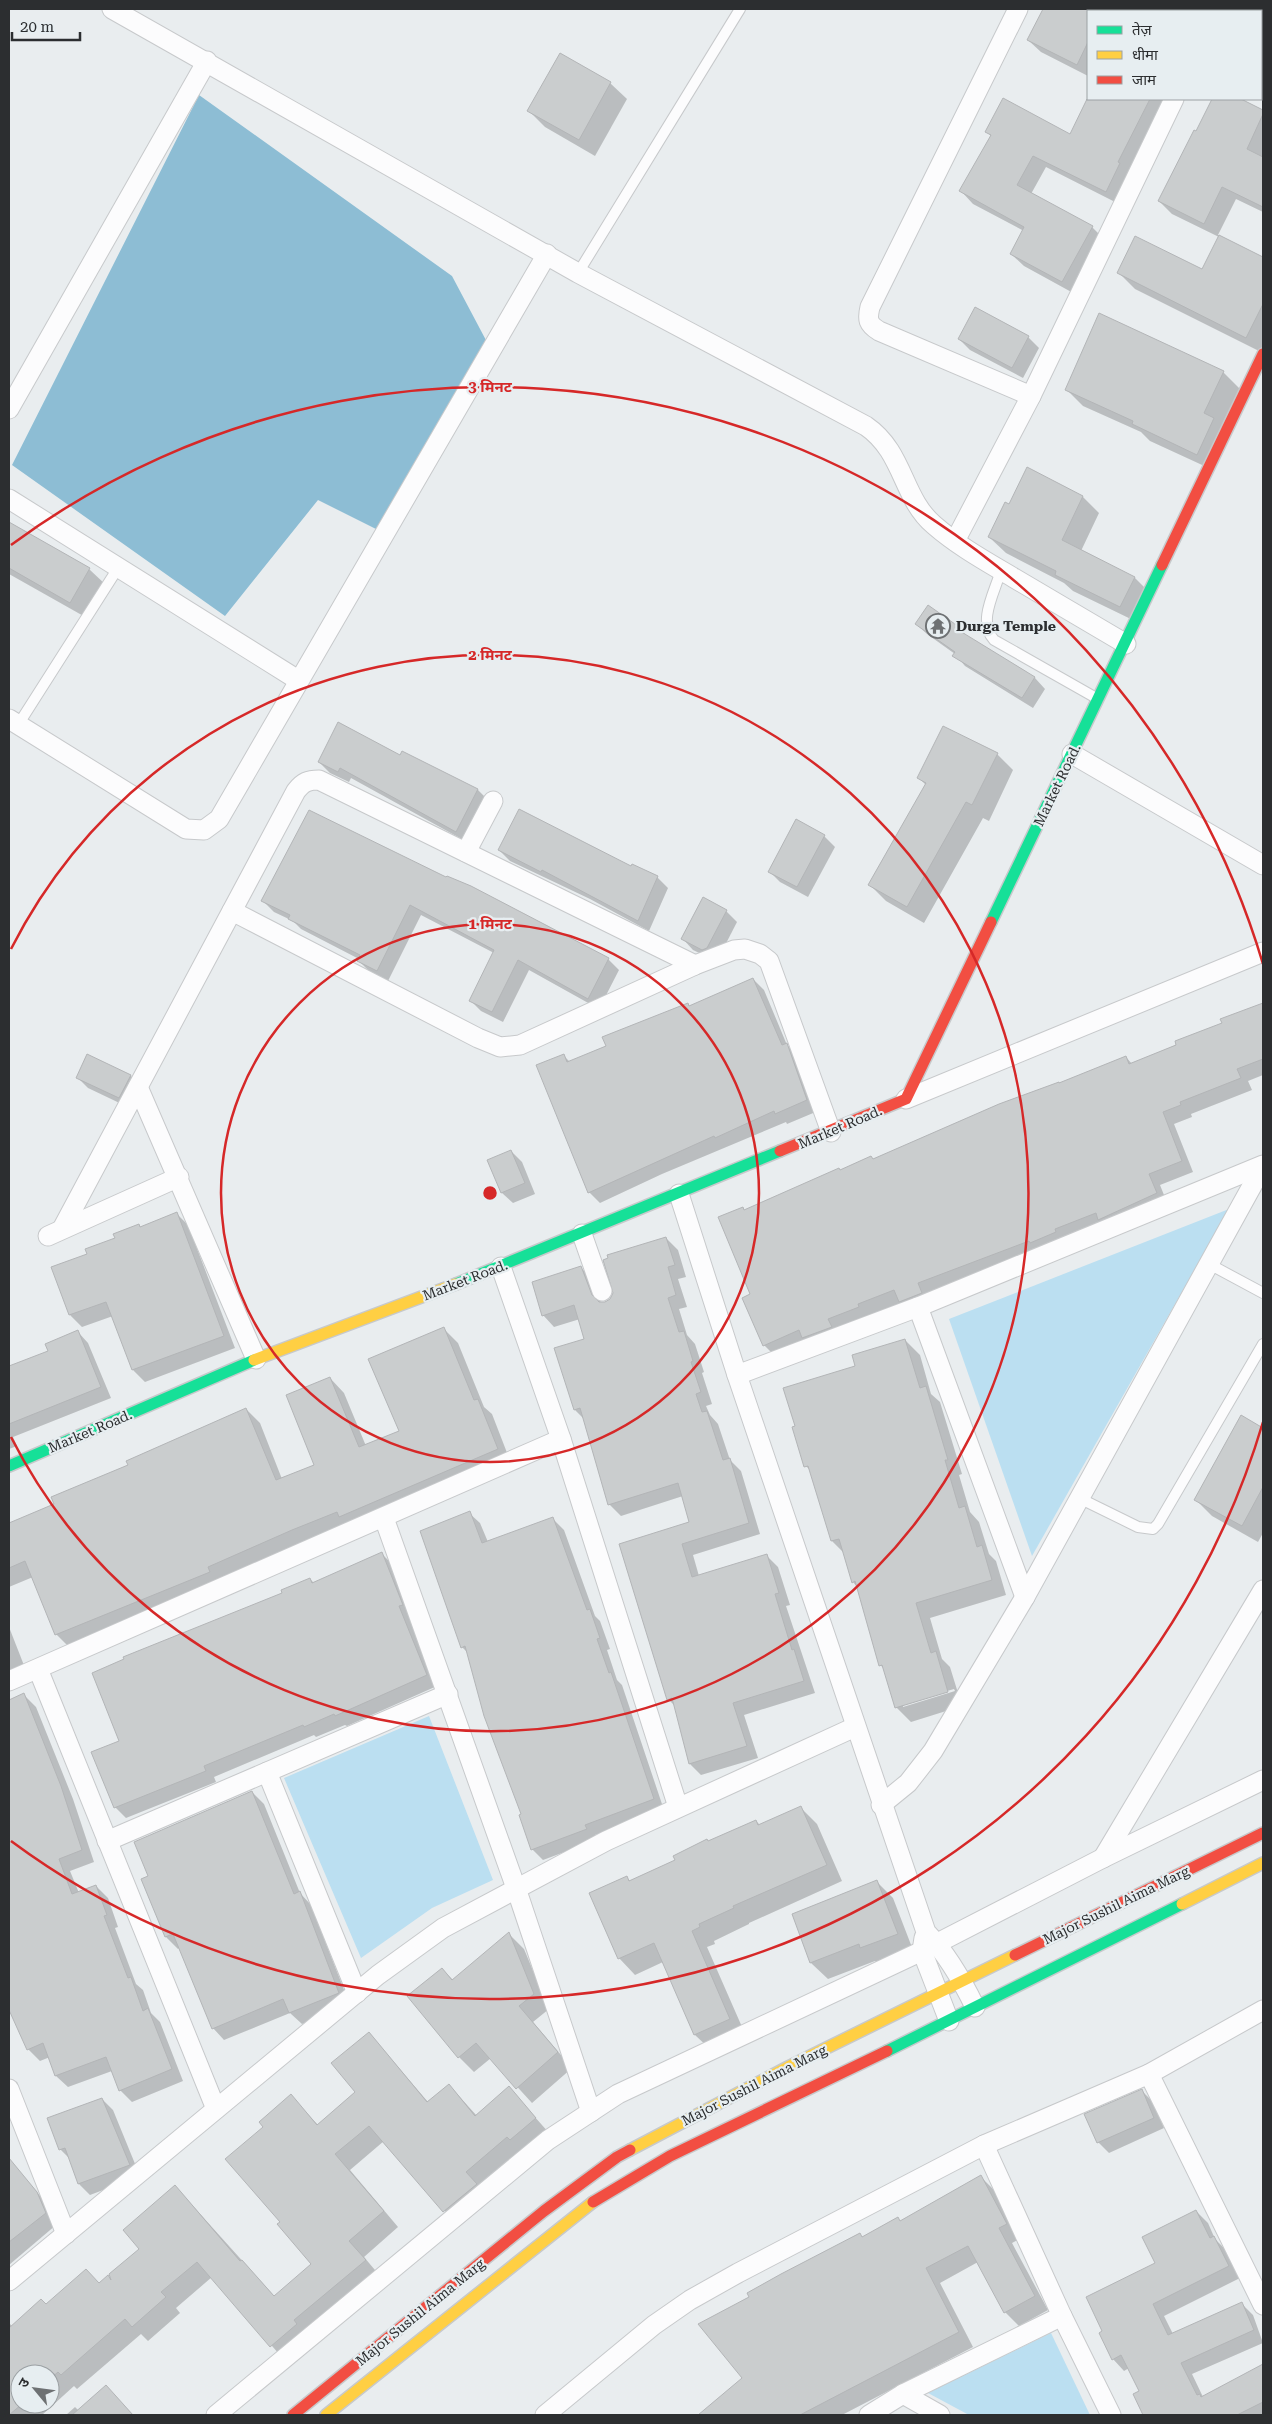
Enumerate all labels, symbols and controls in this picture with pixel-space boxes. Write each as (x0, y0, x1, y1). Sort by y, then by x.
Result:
scale bar (12, 10, 80, 42)
legend (1087, 10, 1262, 100)
text: 20 m (20, 18, 55, 36)
text: तेज़ (1132, 21, 1153, 39)
text: धीमा (1132, 46, 1159, 64)
text: जाम (1132, 71, 1157, 89)
text: 3 मिनट (468, 378, 513, 396)
temple icon: Durga Temple (925, 613, 951, 639)
place label: Durga Temple (956, 618, 1056, 634)
text: 2 मिनट (468, 646, 513, 664)
street label: Market Road. (1030, 741, 1084, 829)
text: 1 मिनट (468, 915, 513, 933)
street label: Market Road. (796, 1102, 884, 1152)
centre of rings (481, 1184, 499, 1202)
street label: Market Road. (420, 1257, 510, 1303)
street label: Market Road. (46, 1406, 134, 1456)
street label: Major Sushil Aima Marg (1040, 1863, 1192, 1947)
street label: Major Sushil Aima Marg (679, 2041, 829, 2129)
street label: Major Sushil Aima Marg (352, 2255, 488, 2369)
north arrow (10, 2364, 60, 2414)
text: उ (15, 2375, 33, 2390)

